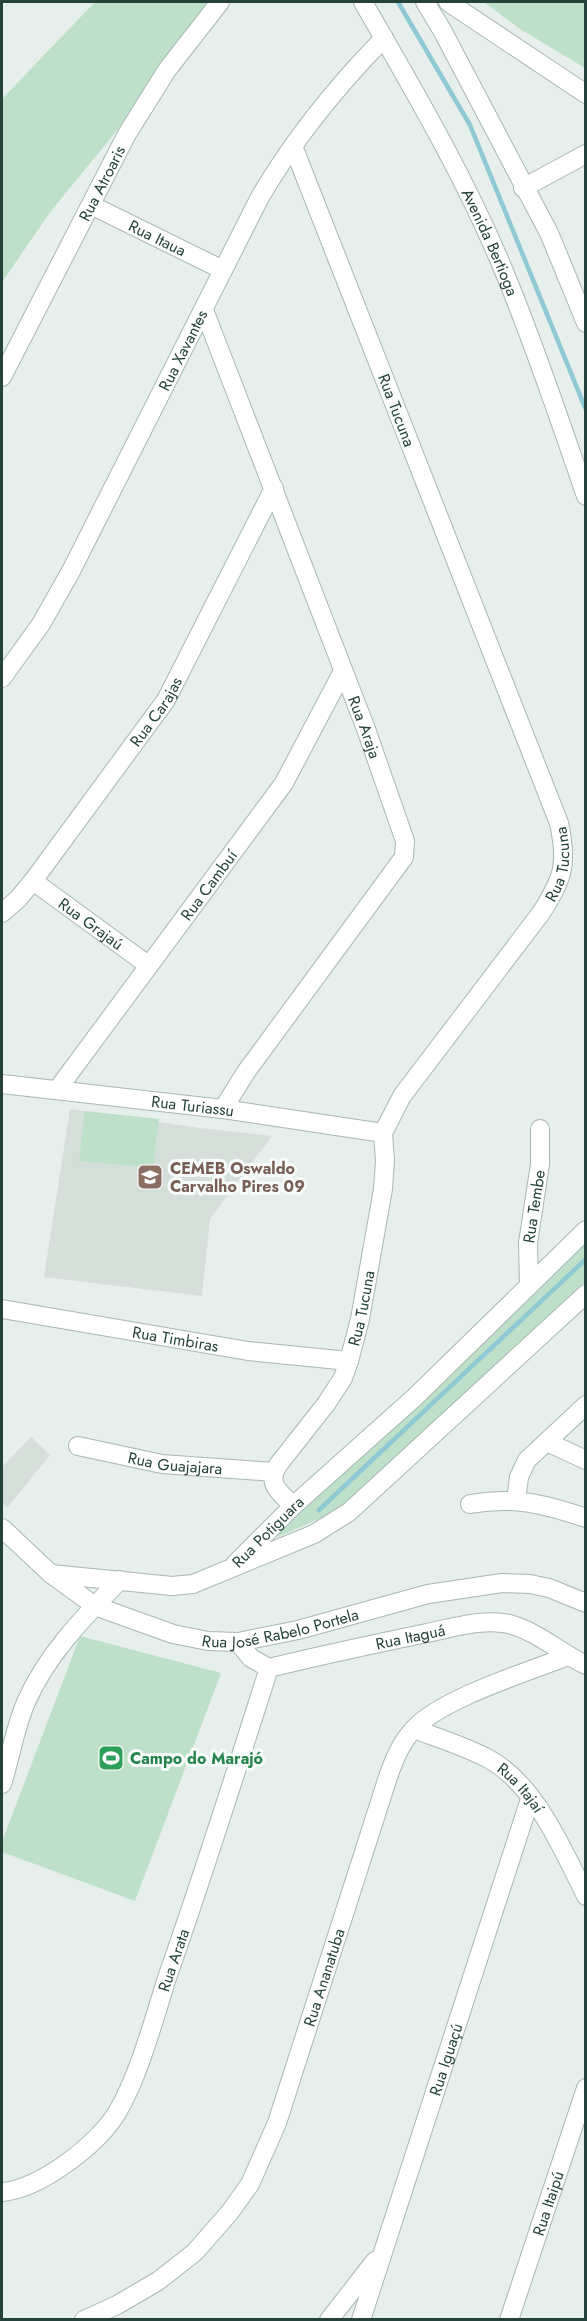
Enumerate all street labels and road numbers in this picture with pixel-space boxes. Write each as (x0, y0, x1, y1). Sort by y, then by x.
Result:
street label: Rua Atroaris (73, 142, 131, 225)
street label: Avenida Bertioga (456, 185, 524, 299)
street label: Rua Itaua (125, 214, 190, 262)
street label: Rua Xavantes (153, 306, 213, 395)
street label: Rua Tucuna (372, 370, 421, 450)
street label: Rua Carajas (124, 673, 188, 752)
street label: Rua Araja (342, 692, 386, 762)
street label: Rua Tucuna (539, 825, 575, 906)
street label: Rua Cambuí (175, 844, 243, 925)
street label: Rua Grajaú (54, 892, 128, 955)
street label: Rua Turiassu (150, 1090, 236, 1123)
street label: Rua Tembe (517, 1168, 551, 1245)
street label: Rua Tucuna (342, 1269, 380, 1349)
street label: Rua Timbiras (131, 1320, 220, 1358)
street label: Rua Guajajara (126, 1446, 223, 1480)
street label: Rua Potiguara (227, 1491, 309, 1573)
street label: Rua José Rabelo Portela (200, 1603, 361, 1654)
street label: Rua Itaguá (373, 1618, 447, 1656)
street label: Rua Itajaí (492, 1757, 550, 1818)
street label: Rua Arata (152, 1926, 195, 1995)
street label: Rua Ananatuba (298, 1926, 351, 2029)
street label: Rua Iguaçú (423, 2020, 469, 2099)
street label: Rua Itaipú (527, 2168, 570, 2239)

